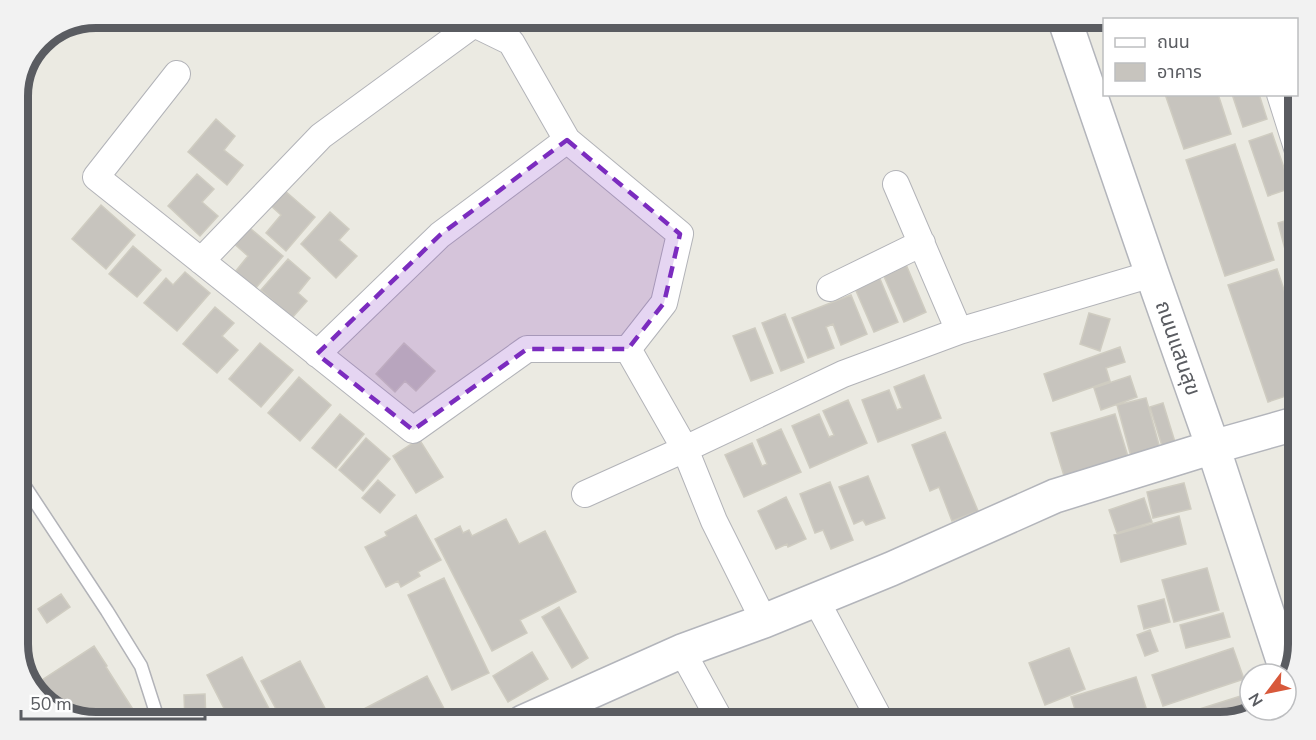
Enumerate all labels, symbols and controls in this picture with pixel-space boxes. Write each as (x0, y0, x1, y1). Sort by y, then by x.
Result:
legend (1103, 18, 1298, 96)
text: ถนน (1157, 30, 1190, 54)
text: อาคาร (1157, 60, 1202, 84)
street label: ถนนแสนสุข (1149, 297, 1207, 399)
north arrow (1238, 662, 1298, 722)
scale bar (21, 683, 206, 721)
text: N (1244, 689, 1269, 710)
text: 50 m (30, 692, 72, 716)

